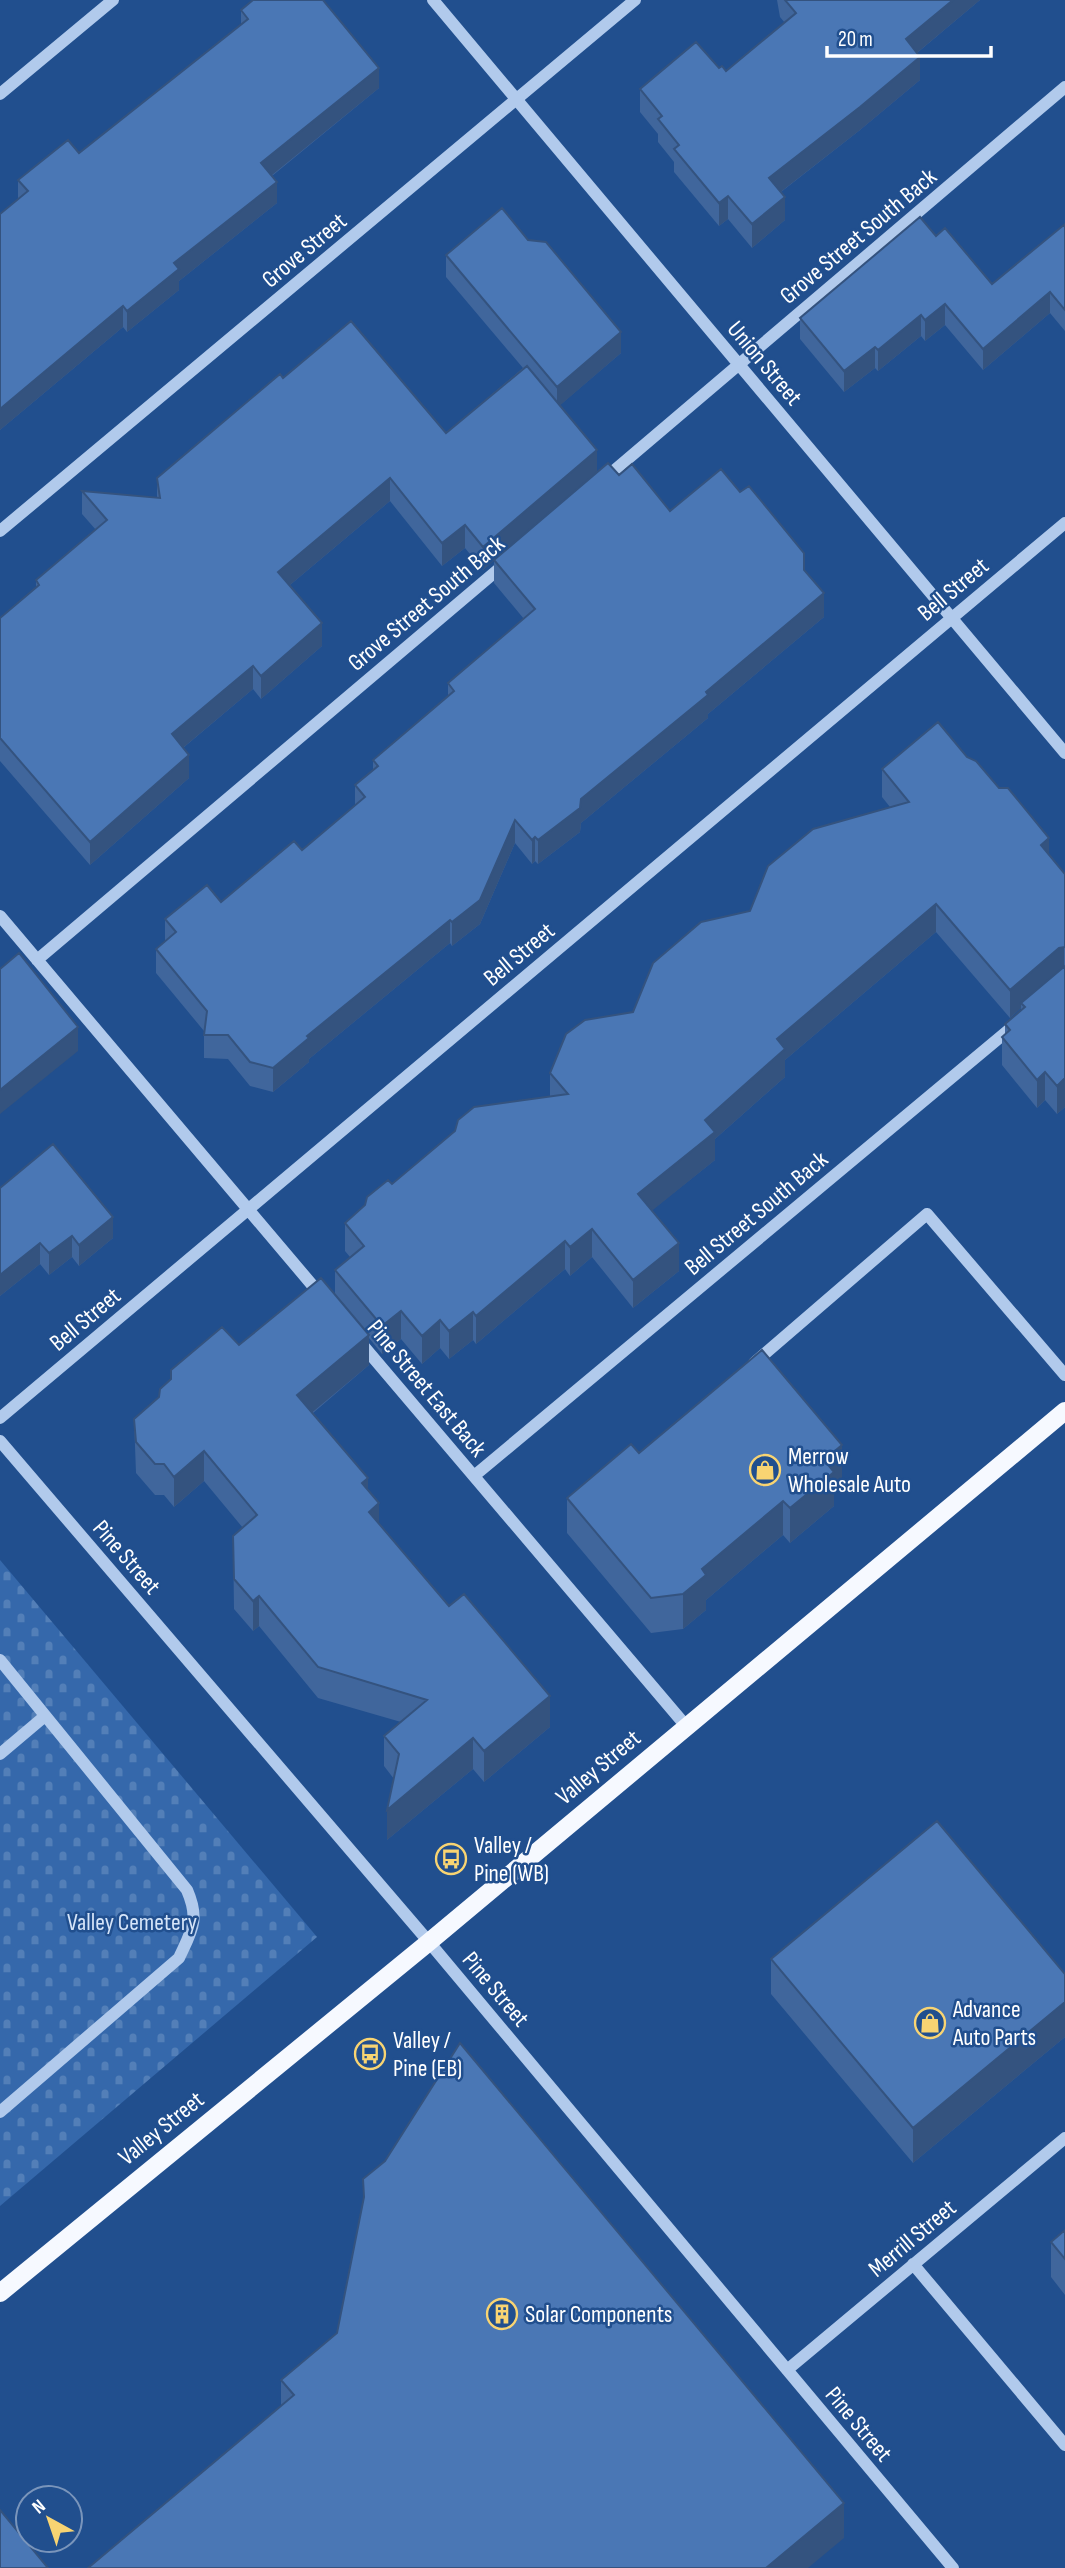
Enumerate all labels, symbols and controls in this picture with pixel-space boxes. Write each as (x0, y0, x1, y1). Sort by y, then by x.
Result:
scale bar (827, 14, 992, 58)
text: 20 m (838, 27, 873, 52)
street label: Grove Street South Back (774, 162, 943, 310)
street label: Grove Street (256, 207, 353, 294)
street label: Union Street (721, 315, 808, 411)
street label: Grove Street South Back (342, 529, 511, 677)
street label: Bell Street (912, 551, 995, 627)
street label: Bell Street (478, 916, 561, 992)
street label: Bell Street South Back (679, 1145, 834, 1282)
street label: Bell Street (44, 1281, 127, 1357)
street label: Pine Street East Back (361, 1314, 492, 1463)
place label: Merrow Wholesale Auto (788, 1442, 911, 1499)
shop icon: Merrow Wholesale Auto (748, 1453, 782, 1487)
street label: Pine Street (86, 1514, 167, 1600)
street label: Valley Street (550, 1724, 646, 1811)
place label: Valley / Pine (WB) (474, 1831, 549, 1888)
bus stop icon: Valley / Pine (WB) (434, 1842, 468, 1876)
park label: Valley Cemetery (67, 1908, 197, 1937)
street label: Pine Street (456, 1946, 535, 2033)
place label: Advance Auto Parts (952, 1995, 1036, 2052)
shop icon: Advance Auto Parts (913, 2006, 947, 2040)
place label: Valley / Pine (EB) (393, 2026, 462, 2083)
bus stop icon: Valley / Pine (EB) (353, 2037, 387, 2071)
street label: Valley Street (113, 2085, 210, 2172)
street label: Merrill Street (863, 2193, 962, 2283)
building icon: Solar Components (485, 2297, 519, 2331)
place label: Solar Components (525, 2300, 672, 2329)
street label: Pine Street (819, 2381, 898, 2468)
north arrow (14, 2484, 84, 2554)
text: N (28, 2495, 50, 2519)

